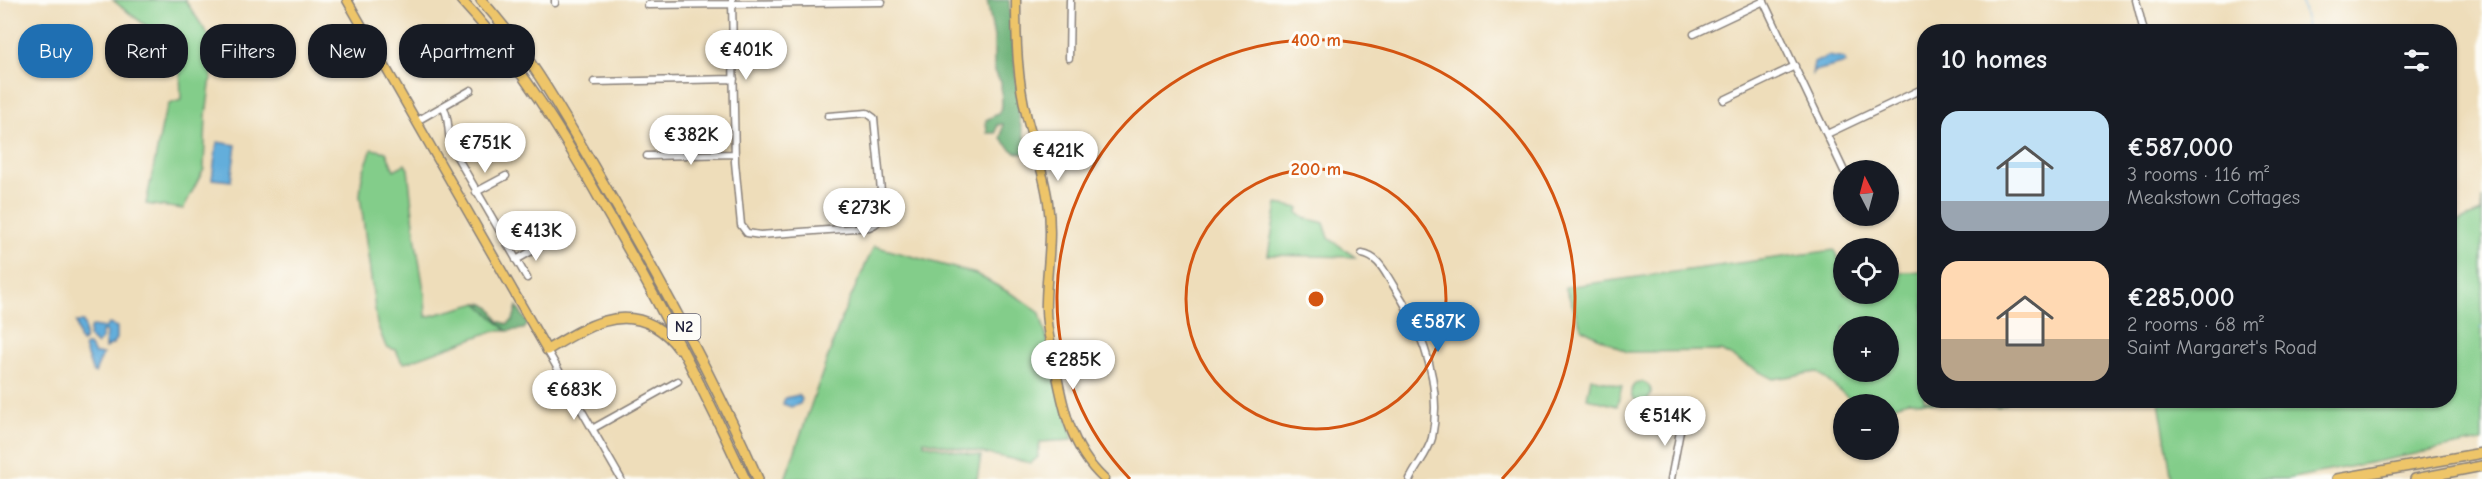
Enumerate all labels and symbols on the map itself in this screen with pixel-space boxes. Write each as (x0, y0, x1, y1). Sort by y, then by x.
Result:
pin: €401K (704, 30, 788, 81)
text: 400 m (1291, 30, 1341, 51)
pin: €382K (649, 115, 733, 166)
pin: €751K (443, 123, 527, 174)
pin: €421K (1016, 131, 1100, 182)
text: 200 m (1291, 159, 1341, 180)
north arrow (1833, 160, 1899, 226)
pin: €273K (822, 188, 906, 239)
pin: €413K (494, 211, 578, 262)
centre of rings (1306, 289, 1326, 309)
pin: €587K (1396, 302, 1480, 353)
road number: N2 (668, 314, 700, 340)
pin: €285K (1031, 340, 1115, 391)
pin: €683K (532, 370, 616, 421)
pin: €514K (1623, 396, 1707, 447)

